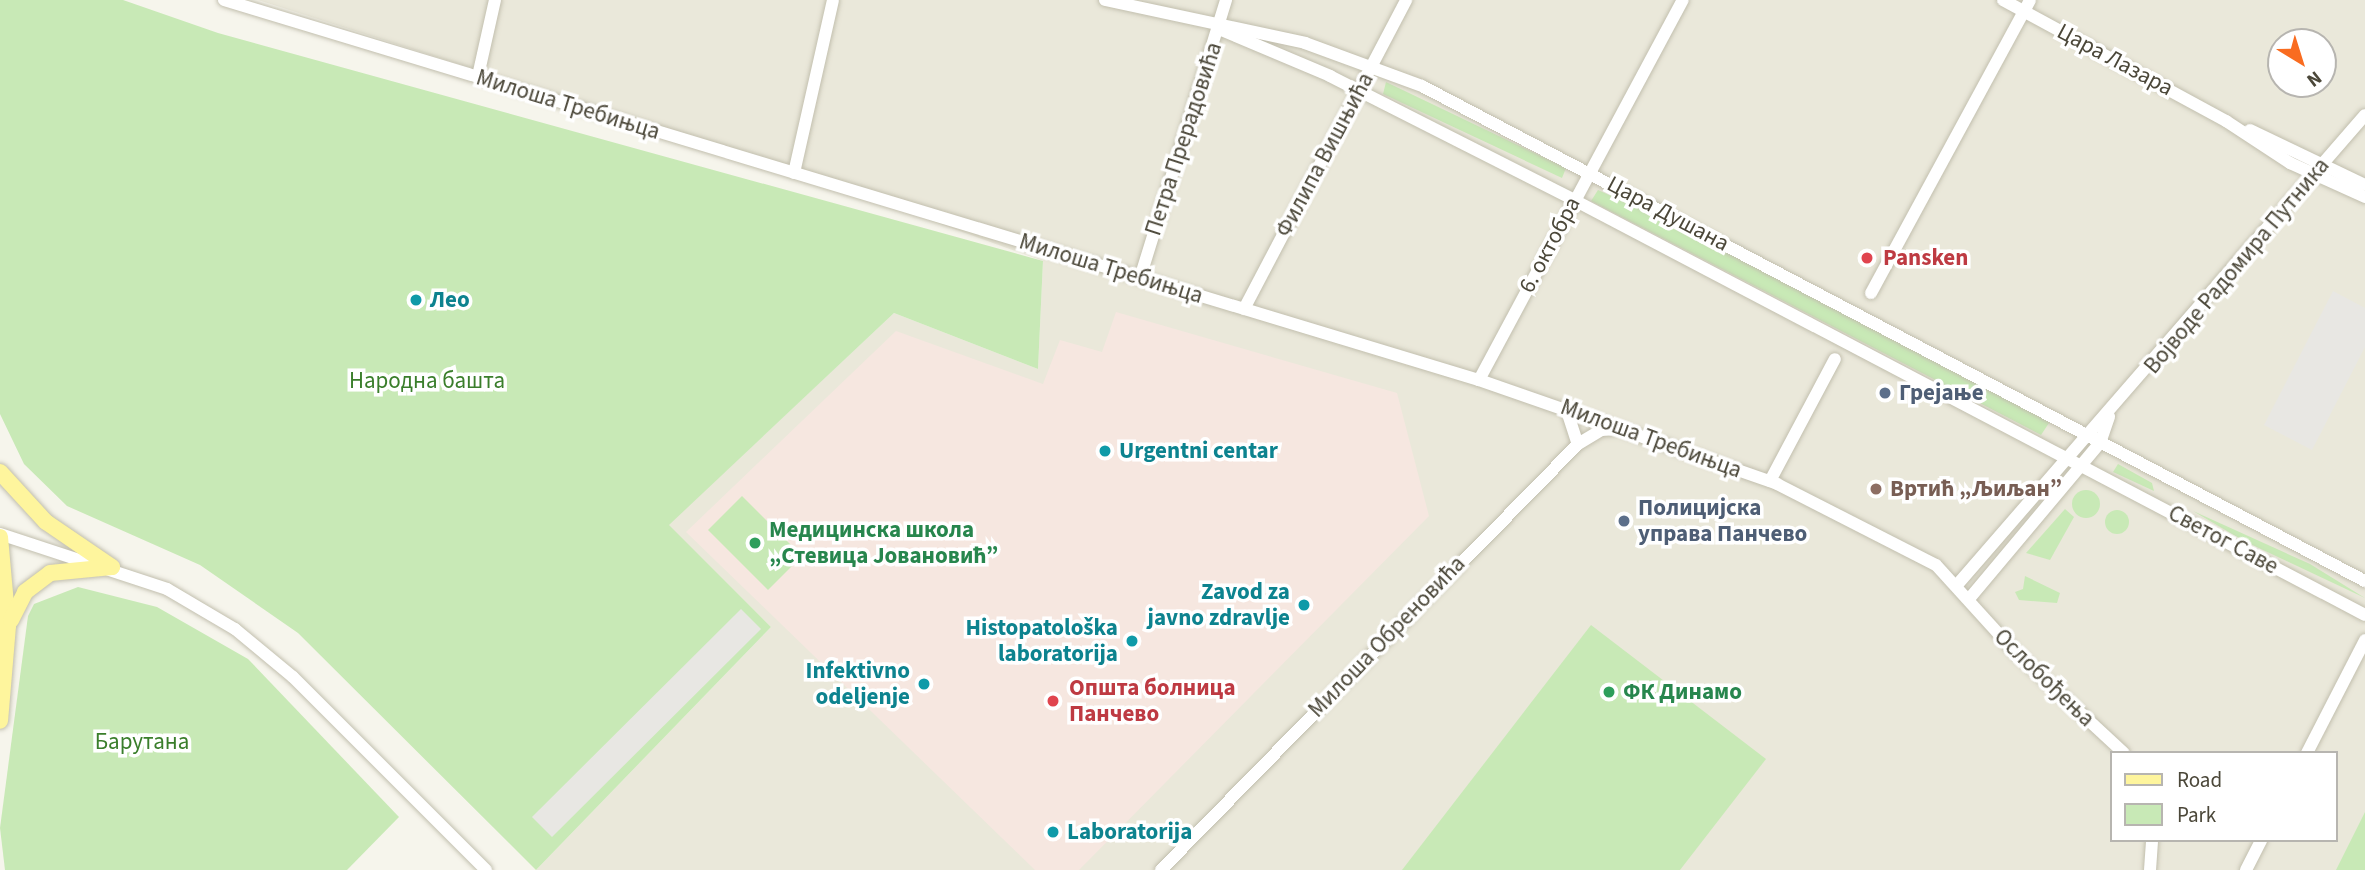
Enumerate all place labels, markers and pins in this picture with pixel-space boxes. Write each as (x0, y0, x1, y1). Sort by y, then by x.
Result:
place label: Pansken (1883, 244, 1968, 272)
marker: Pansken (1857, 248, 1877, 268)
place label: Лео (430, 286, 470, 314)
marker: Лео (408, 292, 424, 308)
place label: Грејање (1899, 379, 1984, 407)
marker: Грејање (1877, 385, 1893, 401)
place label: Urgentni centar (1119, 437, 1278, 465)
marker: Urgentni centar (1097, 443, 1113, 459)
place label: Вртић „Љиљан” (1890, 475, 2062, 503)
marker: Вртић „Љиљан” (1868, 481, 1884, 497)
place label: Полицијска управа Панчево (1638, 494, 1807, 548)
marker: Полицијска управа Панчево (1616, 513, 1632, 529)
place label: Медицинска школа „Стевица Јовановић” (769, 516, 998, 570)
marker: Медицинска школа „Стевица Јовановић” (747, 535, 763, 551)
place label: Zavod za javno zdravlje (1148, 578, 1290, 632)
marker: Zavod za javno zdravlje (1296, 597, 1312, 613)
place label: Histopatološka laboratorija (966, 614, 1118, 668)
marker: Histopatološka laboratorija (1124, 633, 1140, 649)
place label: Infektivno odeljenje (805, 657, 910, 711)
place label: Општа болница Панчево (1069, 674, 1236, 728)
marker: Infektivno odeljenje (916, 676, 932, 692)
place label: ФК Динамо (1623, 678, 1742, 706)
marker: ФК Динамо (1601, 684, 1617, 700)
marker: Општа болница Панчево (1043, 691, 1063, 711)
place label: Laboratorija (1067, 818, 1192, 846)
marker: Laboratorija (1045, 824, 1061, 840)

